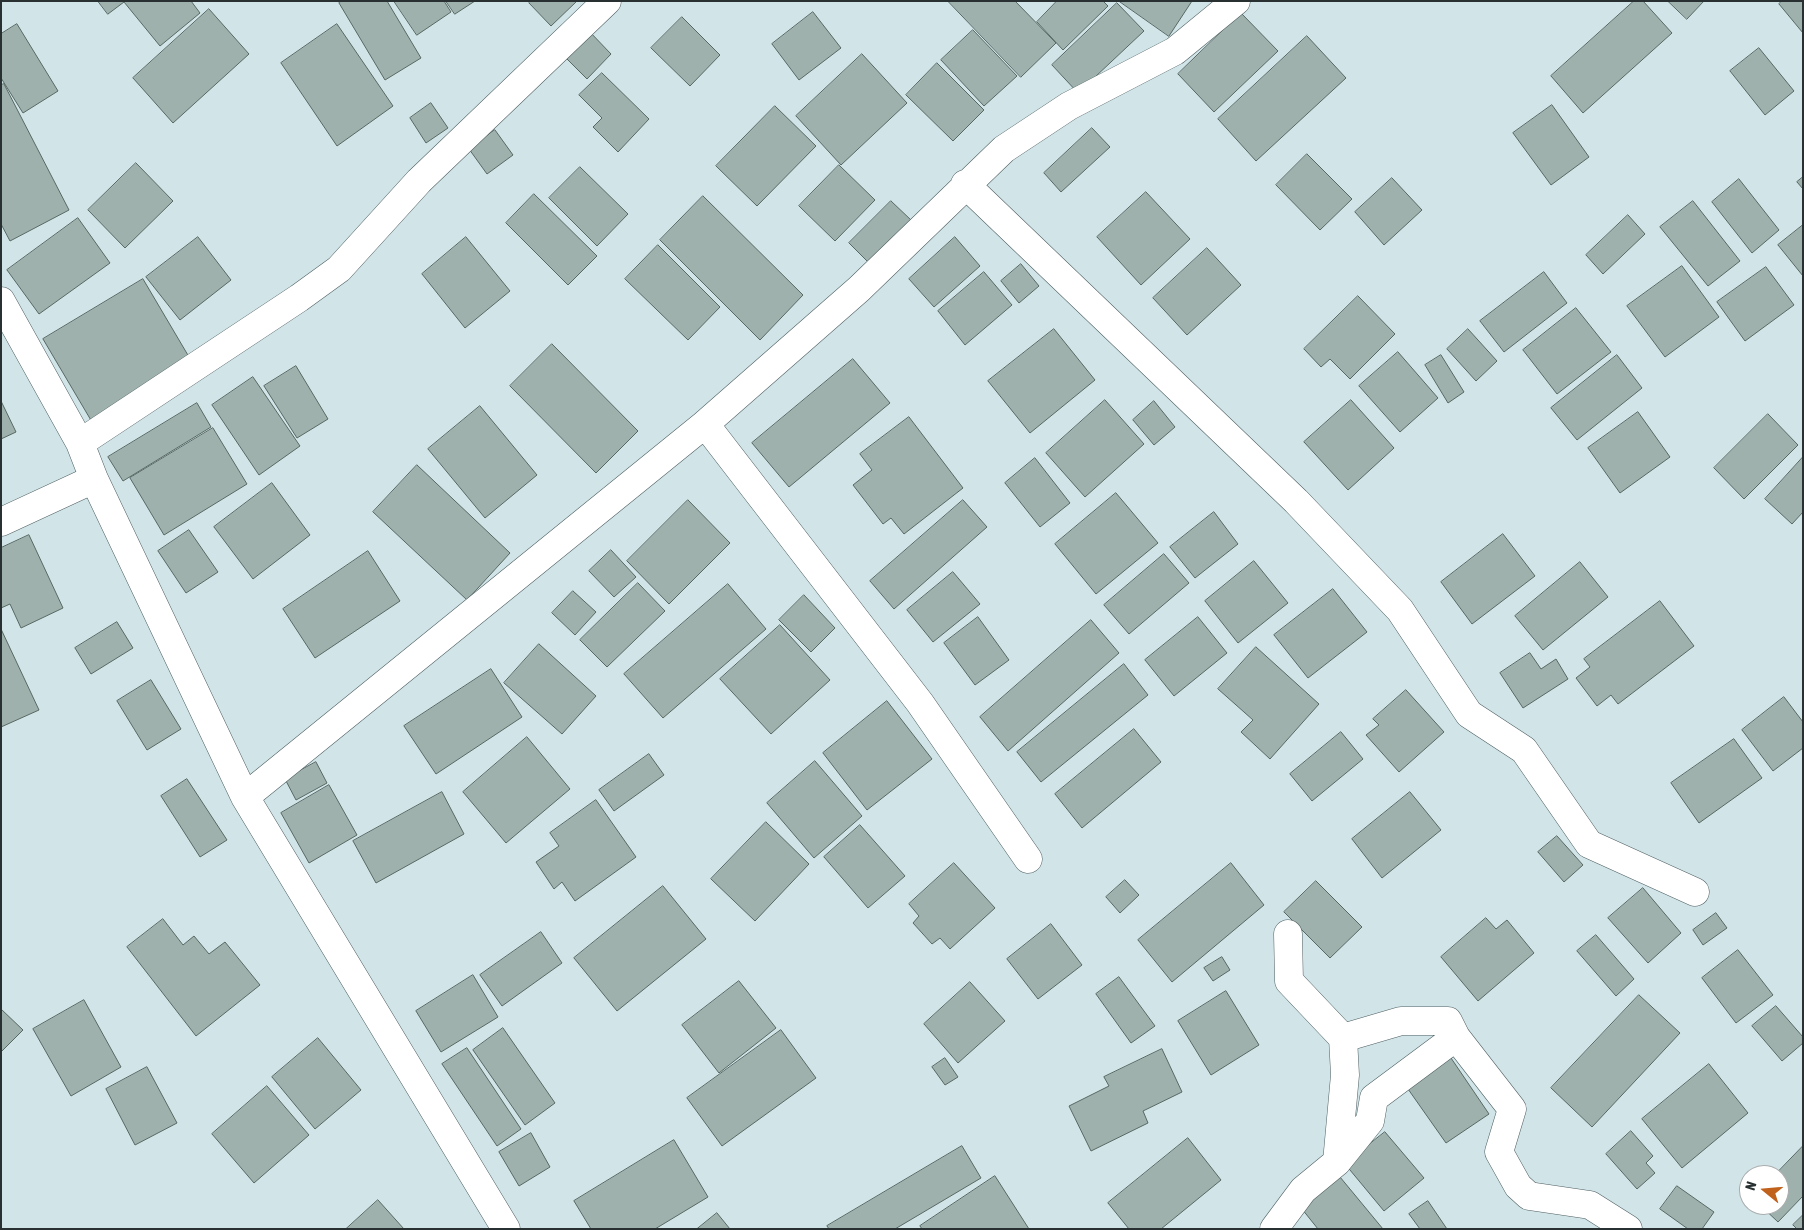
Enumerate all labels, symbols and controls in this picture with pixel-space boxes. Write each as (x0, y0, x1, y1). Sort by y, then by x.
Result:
north arrow (1739, 1165, 1789, 1215)
text: N (1742, 1180, 1759, 1192)

